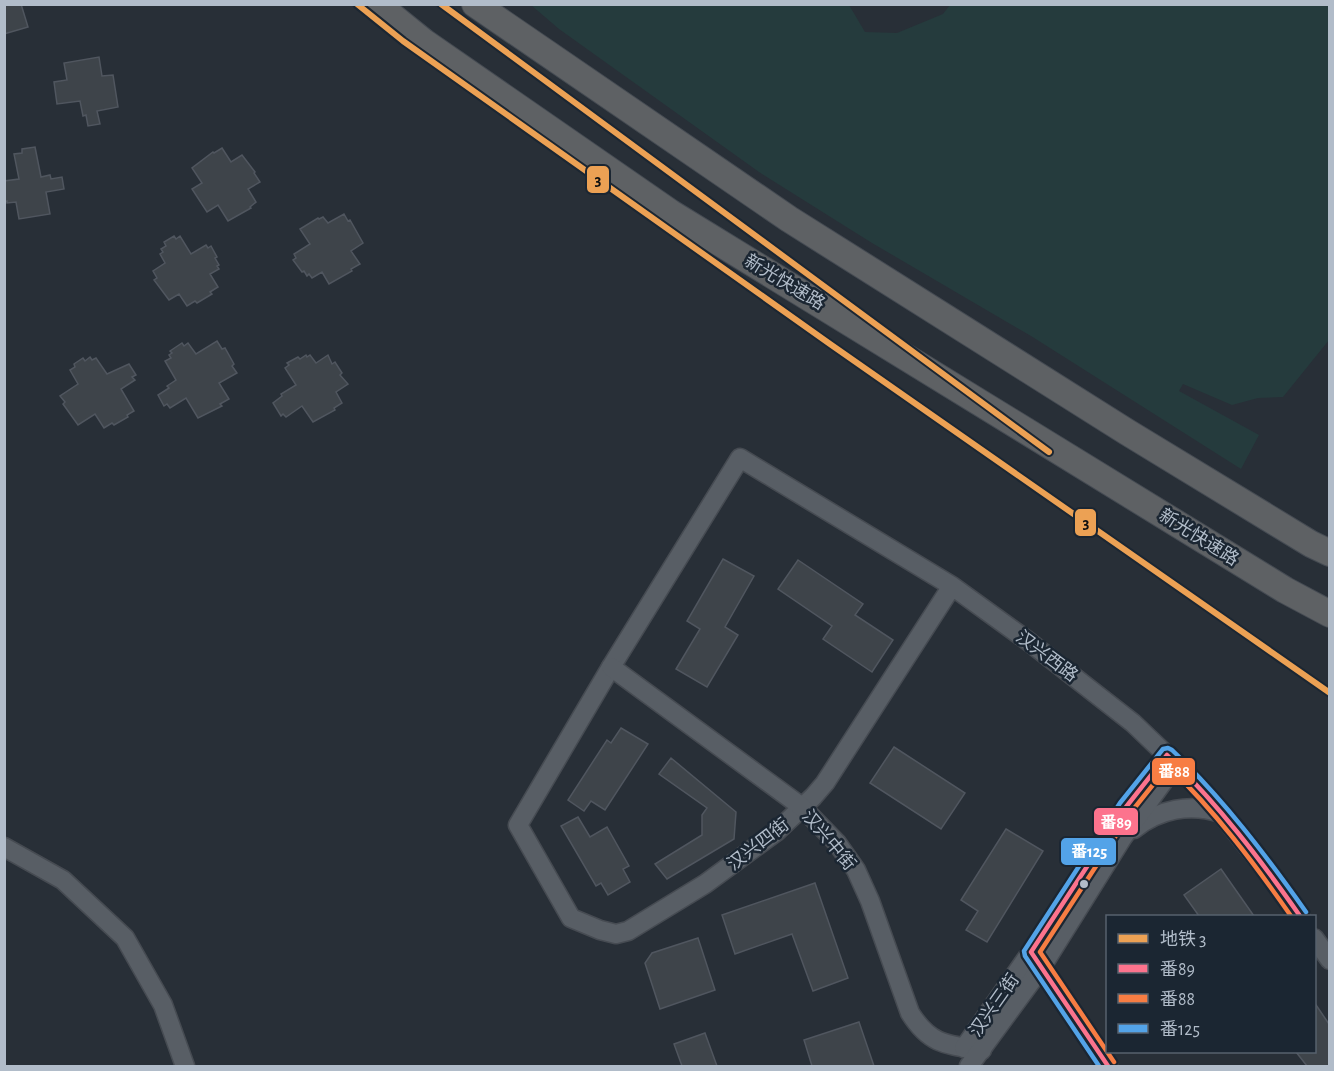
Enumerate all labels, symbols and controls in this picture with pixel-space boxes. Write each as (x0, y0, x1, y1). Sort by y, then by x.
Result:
line badge: 3 (586, 165, 610, 194)
text: 3 (595, 172, 602, 188)
street label: 新光快速路 (741, 250, 829, 314)
street label: 新光快速路 (1156, 505, 1242, 569)
line badge: 3 (1074, 508, 1097, 537)
text: 3 (1083, 515, 1090, 531)
street label: 汉兴西路 (1012, 626, 1082, 686)
line badge: 番88 (1151, 757, 1196, 786)
text: 番88 (1158, 763, 1190, 780)
street label: 汉兴中街 (798, 806, 860, 874)
line badge: 番89 (1093, 807, 1139, 836)
street label: 汉兴四街 (723, 814, 793, 874)
text: 番89 (1100, 814, 1132, 831)
line badge: 番125 (1060, 837, 1117, 866)
text: 番125 (1071, 843, 1107, 860)
unlabelled marker (1078, 878, 1090, 890)
legend (1106, 915, 1316, 1053)
text: 地铁 3 (1160, 929, 1206, 949)
text: 番89 (1160, 960, 1195, 979)
street label: 汉兴三街 (965, 970, 1023, 1040)
text: 番88 (1160, 990, 1195, 1009)
text: 番125 (1160, 1020, 1200, 1039)

